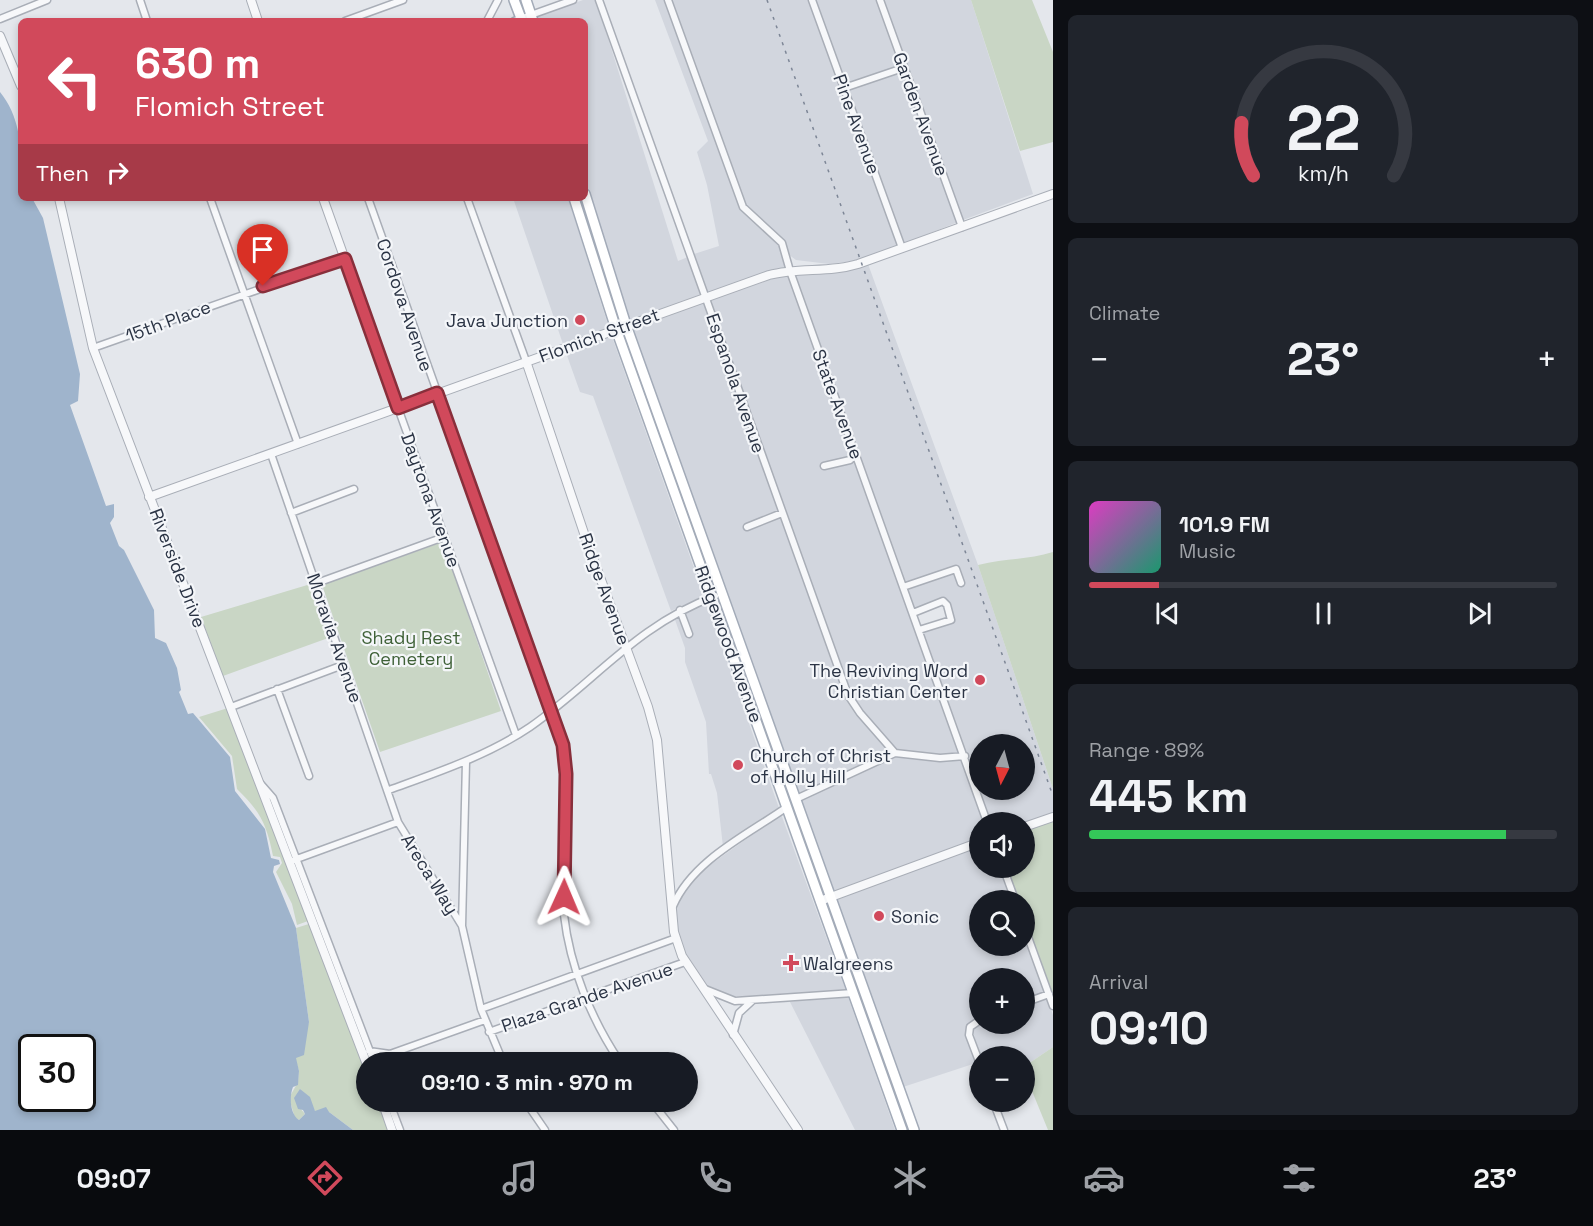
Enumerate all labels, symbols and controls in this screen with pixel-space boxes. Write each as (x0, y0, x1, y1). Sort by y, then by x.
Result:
text: 630 m (135, 37, 260, 90)
icon: left (36, 42, 114, 120)
street label: Garden Avenue (888, 49, 954, 179)
street label: Pine Avenue (828, 71, 886, 177)
text: Flomich Street (135, 89, 325, 124)
text: 22 (1286, 89, 1360, 168)
icon: right (101, 156, 134, 189)
text: Then (36, 159, 89, 187)
text: km/h (1297, 160, 1349, 187)
pin (237, 224, 288, 286)
icon: arrive (246, 233, 279, 266)
street label: Cordova Avenue (371, 235, 439, 375)
street label: 15th Place (122, 295, 214, 347)
text: Climate (1089, 300, 1160, 326)
street label: Flomich Street (536, 303, 662, 367)
place label: Java Junction (446, 309, 568, 332)
street label: Espanola Avenue (701, 310, 771, 456)
marker: Java Junction (573, 313, 587, 327)
text: 23° (1287, 331, 1359, 388)
text: − (1089, 339, 1109, 381)
text: + (1537, 339, 1557, 381)
street label: State Avenue (807, 346, 869, 462)
street label: Daytona Avenue (396, 430, 466, 570)
street label: Riverside Drive (145, 505, 211, 631)
text: 101.9 FM (1179, 510, 1270, 538)
street label: Ridge Avenue (574, 530, 636, 648)
text: Music (1179, 538, 1236, 564)
street label: Ridgewood Avenue (690, 562, 768, 726)
street label: Moravia Avenue (302, 570, 368, 706)
icon: previous (1151, 597, 1184, 630)
icon: pause (1307, 597, 1340, 630)
icon: next (1463, 597, 1496, 630)
park label: Shady Rest Cemetery (362, 626, 460, 670)
place label: The Reviving Word Christian Center (809, 659, 968, 703)
marker: The Reviving Word Christian Center (973, 673, 987, 687)
north arrow (969, 734, 1035, 800)
map controls (969, 734, 1035, 1112)
text: Range · 89% (1089, 737, 1204, 763)
place label: Church of Christ of Holly Hill (750, 744, 891, 788)
marker: Church of Christ of Holly Hill (731, 758, 745, 772)
text: 445 km (1089, 768, 1248, 825)
button: sound (969, 812, 1035, 878)
street label: Areca Way (396, 829, 464, 919)
position arrow (532, 865, 596, 929)
button: search (969, 890, 1035, 956)
place label: Sonic (891, 905, 939, 928)
marker: Sonic (872, 909, 886, 923)
place label: Walgreens (803, 952, 893, 975)
marker: Walgreens (784, 956, 798, 970)
street label: Plaza Grande Avenue (498, 957, 676, 1037)
button: + (969, 968, 1035, 1034)
text: Arrival (1089, 969, 1148, 995)
text: 09:10 (1089, 1000, 1209, 1057)
speed limit sign: 30 (18, 1034, 96, 1112)
button: − (969, 1046, 1035, 1112)
text: 09:10 · 3 min · 970 m (421, 1068, 633, 1096)
icon: directions (304, 1157, 346, 1199)
icon: music (499, 1157, 541, 1199)
icon: phone (694, 1157, 736, 1199)
icon: climate (889, 1157, 931, 1199)
icon: car (1083, 1157, 1125, 1199)
icon: filters (1278, 1157, 1320, 1199)
text: 09:07 (76, 1161, 151, 1196)
text: 23° (1473, 1161, 1517, 1196)

